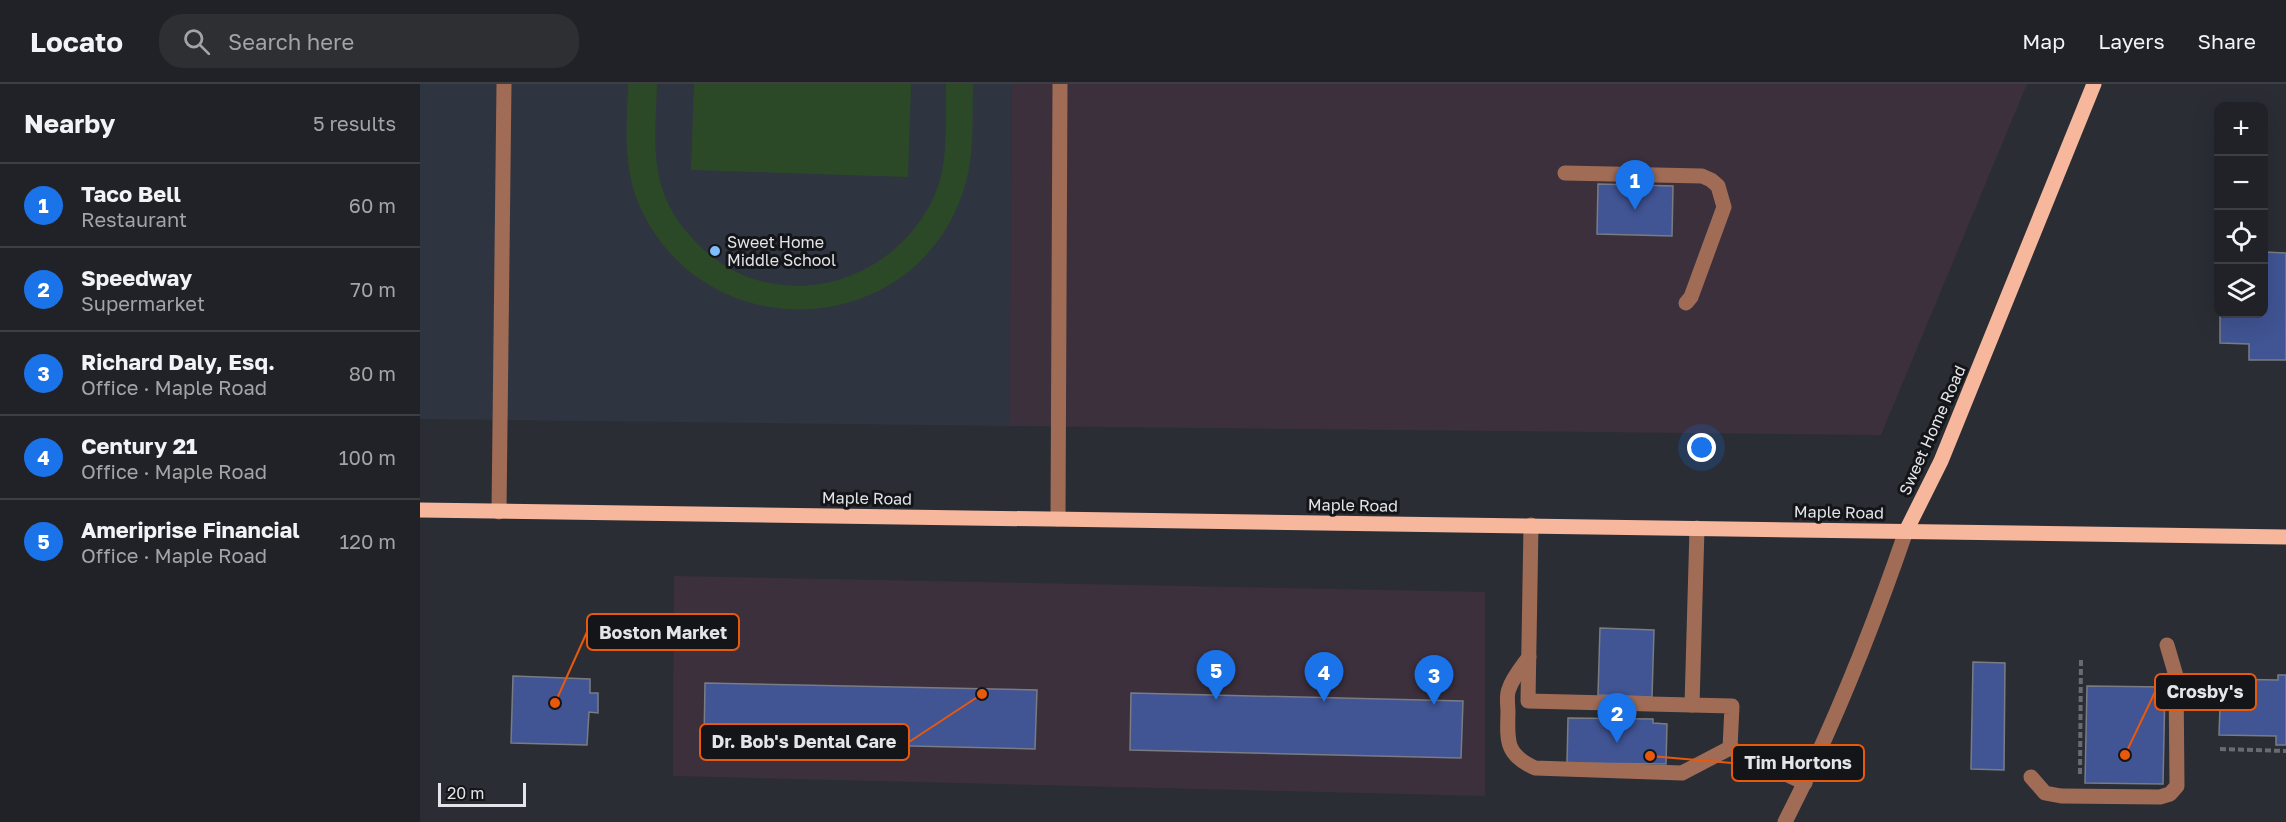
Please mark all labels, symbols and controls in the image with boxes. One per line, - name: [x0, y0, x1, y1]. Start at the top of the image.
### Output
- search box: [159, 14, 579, 68]
- text: Locato: [30, 25, 123, 58]
- icon: search: [180, 25, 213, 58]
- text: Search here: [228, 28, 354, 55]
- text: Map: [2022, 28, 2065, 54]
- text: Layers: [2098, 28, 2165, 54]
- text: Share: [2198, 28, 2256, 54]
- map controls: [2214, 102, 2268, 318]
- button: +: [2214, 102, 2268, 156]
- text: Nearby: [24, 108, 115, 139]
- text: 5 results: [313, 111, 396, 135]
- button: −: [2214, 156, 2268, 210]
- pin: 1: [1616, 160, 1654, 210]
- text: Taco Bell: [81, 180, 181, 207]
- text: 1: [38, 193, 49, 217]
- text: 60 m: [349, 193, 396, 217]
- text: Restaurant: [81, 207, 187, 231]
- button: locate: [2214, 210, 2268, 264]
- place label: Sweet Home Middle School: [727, 232, 836, 270]
- marker: Sweet Home Middle School: [708, 244, 722, 258]
- text: Speedway: [81, 264, 192, 291]
- button: layers: [2214, 264, 2268, 318]
- text: 2: [37, 277, 50, 301]
- text: 70 m: [350, 277, 396, 301]
- text: Supermarket: [81, 291, 205, 315]
- text: Richard Daly, Esq.: [81, 348, 275, 375]
- text: 3: [37, 361, 50, 385]
- text: 80 m: [349, 361, 396, 385]
- street label: Sweet Home Road: [1894, 362, 1970, 498]
- text: Office · Maple Road: [81, 375, 267, 399]
- text: Century 21: [81, 432, 197, 459]
- your location: [1687, 433, 1716, 462]
- text: 4: [37, 445, 50, 469]
- text: 100 m: [339, 445, 396, 469]
- text: Office · Maple Road: [81, 459, 267, 483]
- street label: Maple Road: [822, 487, 912, 509]
- street label: Maple Road: [1308, 494, 1398, 516]
- street label: Maple Road: [1794, 501, 1884, 523]
- text: Ameriprise Financial: [81, 516, 300, 543]
- text: 5: [37, 529, 50, 553]
- text: 120 m: [340, 529, 396, 553]
- text: Office · Maple Road: [81, 543, 267, 567]
- callout: Boston Market: [587, 614, 739, 650]
- text: Boston Market: [599, 621, 727, 643]
- pin: 5: [1196, 650, 1236, 700]
- pin: 4: [1304, 652, 1344, 702]
- pin: 3: [1414, 656, 1454, 705]
- callout: Crosby's: [2155, 674, 2256, 710]
- text: Crosby's: [2167, 680, 2243, 702]
- pin: 2: [1598, 694, 1636, 743]
- callout: Dr. Bob's Dental Care: [700, 724, 909, 760]
- text: Dr. Bob's Dental Care: [712, 730, 897, 752]
- callout: Tim Hortons: [1732, 745, 1864, 781]
- text: Tim Hortons: [1744, 751, 1852, 773]
- scale bar: [438, 780, 526, 808]
- text: 20 m: [447, 783, 484, 803]

